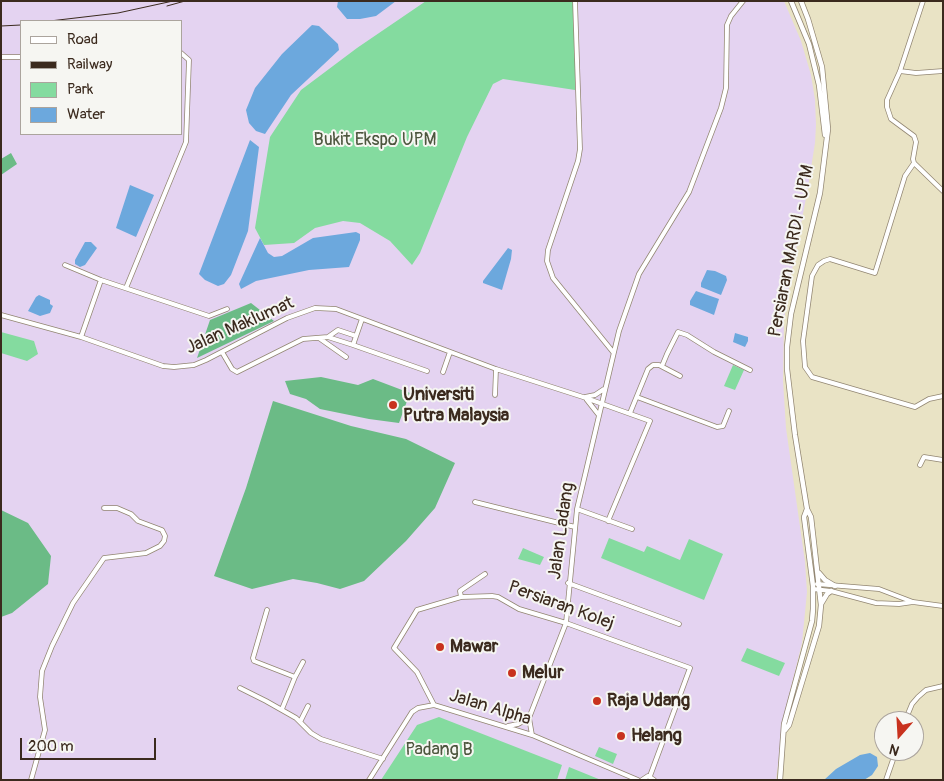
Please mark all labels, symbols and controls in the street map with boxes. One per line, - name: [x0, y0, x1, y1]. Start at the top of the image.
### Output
- legend: [20, 20, 182, 135]
- text: Road: [67, 30, 98, 49]
- text: Railway: [67, 55, 112, 74]
- text: Park: [67, 80, 93, 99]
- text: Water: [67, 105, 105, 124]
- park label: Bukit Ekspo UPM: [314, 129, 436, 151]
- street label: Persiaran MARDI - UPM: [765, 163, 819, 339]
- street label: Jalan Maklumat: [183, 293, 297, 359]
- place label: Universiti Putra Malaysia: [403, 384, 509, 426]
- marker: Universiti Putra Malaysia: [387, 399, 399, 411]
- street label: Jalan Ladang: [545, 481, 579, 581]
- street label: Persiaran Kolej: [505, 577, 617, 635]
- place label: Mawar: [450, 636, 498, 658]
- marker: Mawar: [434, 641, 446, 653]
- place label: Melur: [522, 662, 564, 684]
- marker: Melur: [506, 667, 518, 679]
- street label: Jalan Alpha: [446, 685, 534, 731]
- place label: Raja Udang: [607, 690, 690, 712]
- marker: Raja Udang: [591, 695, 603, 707]
- north arrow: [874, 711, 924, 761]
- place label: Helang: [631, 725, 682, 747]
- scale bar: [22, 728, 159, 760]
- marker: Helang: [615, 730, 627, 742]
- text: 200 m: [28, 737, 73, 756]
- park label: Padang B: [405, 739, 473, 761]
- text: N: [887, 740, 902, 759]

